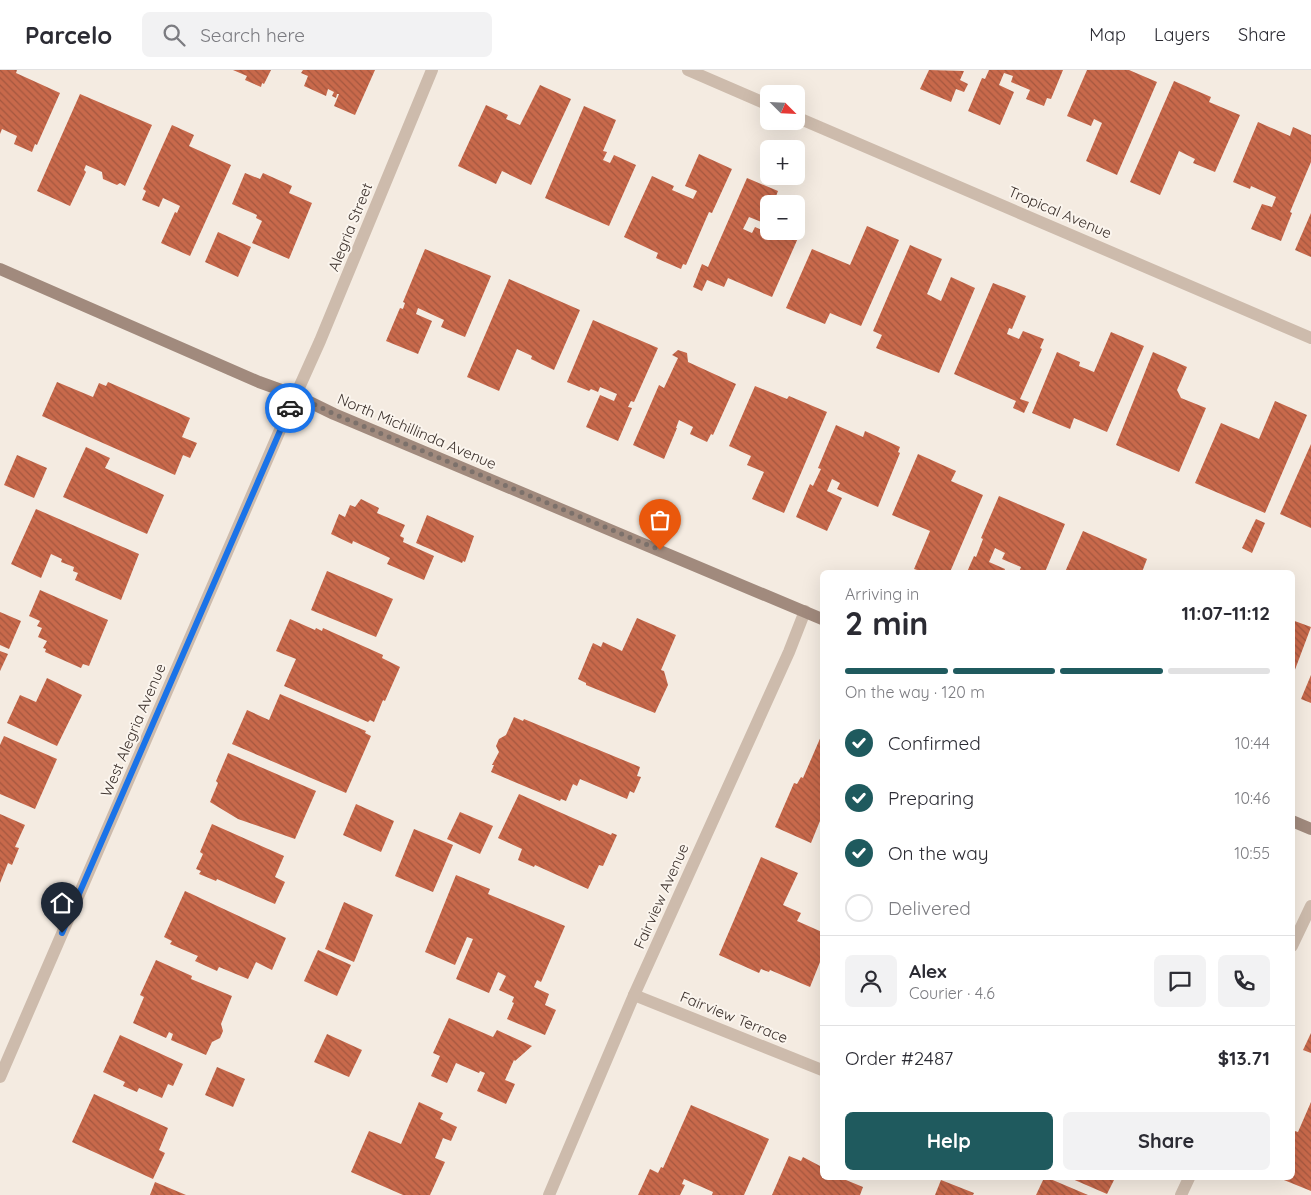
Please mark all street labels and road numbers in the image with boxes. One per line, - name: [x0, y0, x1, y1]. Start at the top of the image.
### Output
- street label: Alegria Street: [324, 180, 376, 274]
- street label: Tropical Avenue: [1005, 182, 1115, 242]
- street label: North Michillinda Avenue: [335, 389, 499, 473]
- street label: West Alegria Avenue: [96, 660, 170, 800]
- street label: Fairview Avenue: [629, 840, 693, 952]
- street label: Fairview Terrace: [677, 987, 791, 1047]

